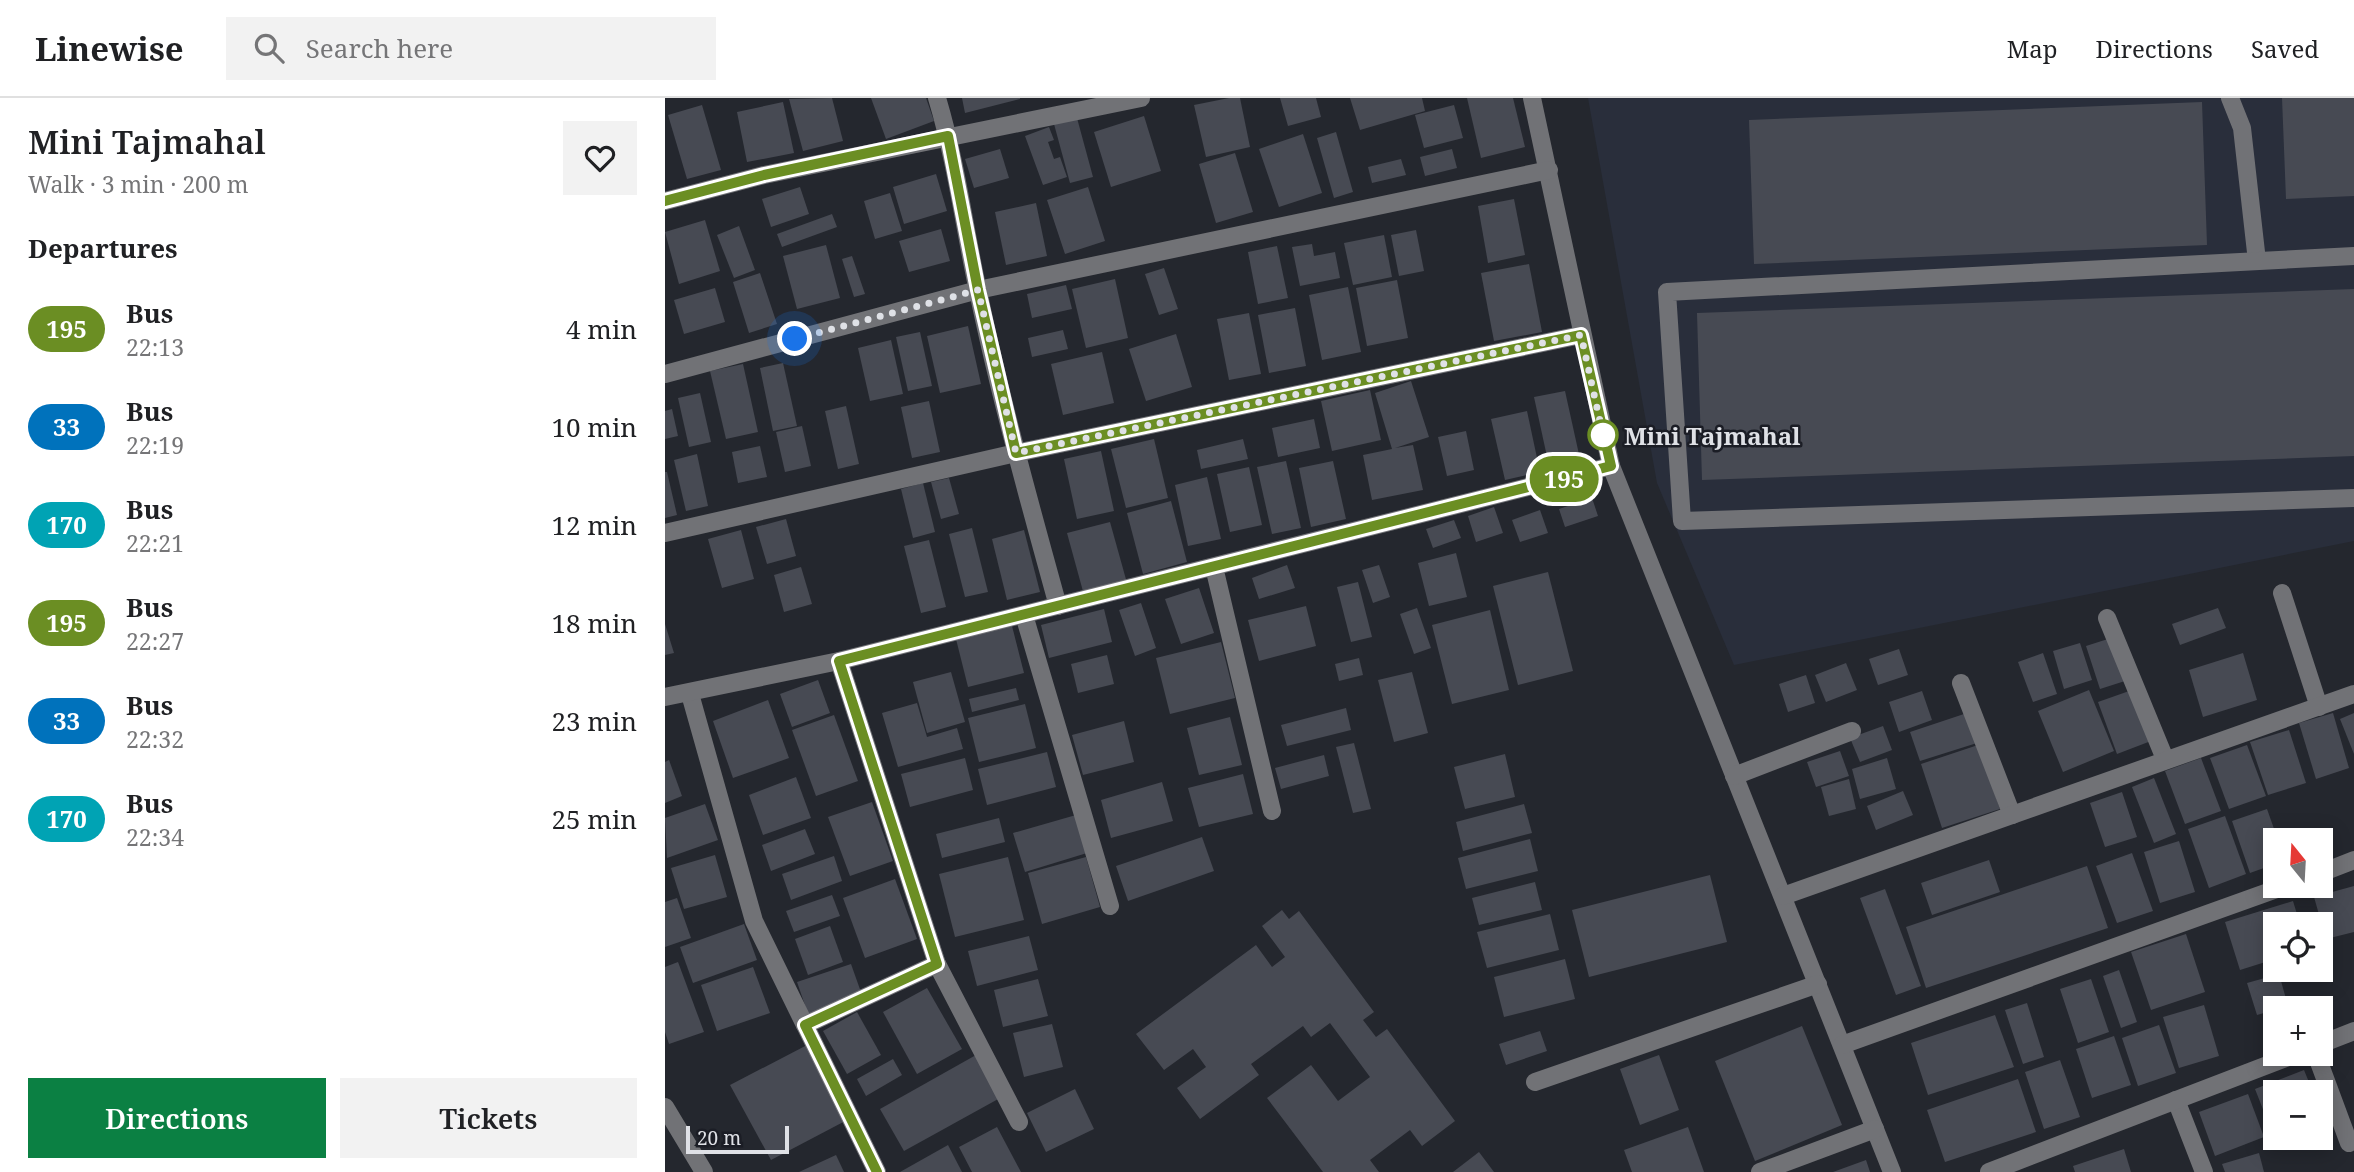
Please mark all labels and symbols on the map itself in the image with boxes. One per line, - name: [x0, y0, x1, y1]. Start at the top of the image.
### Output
- your location: [777, 321, 812, 356]
- place label: Mini Tajmahal: [1624, 419, 1801, 452]
- marker: Mini Tajmahal: [1588, 420, 1618, 450]
- line badge: 195: [1524, 456, 1604, 502]
- north arrow: [2263, 828, 2333, 898]
- scale bar: [686, 1123, 789, 1155]

